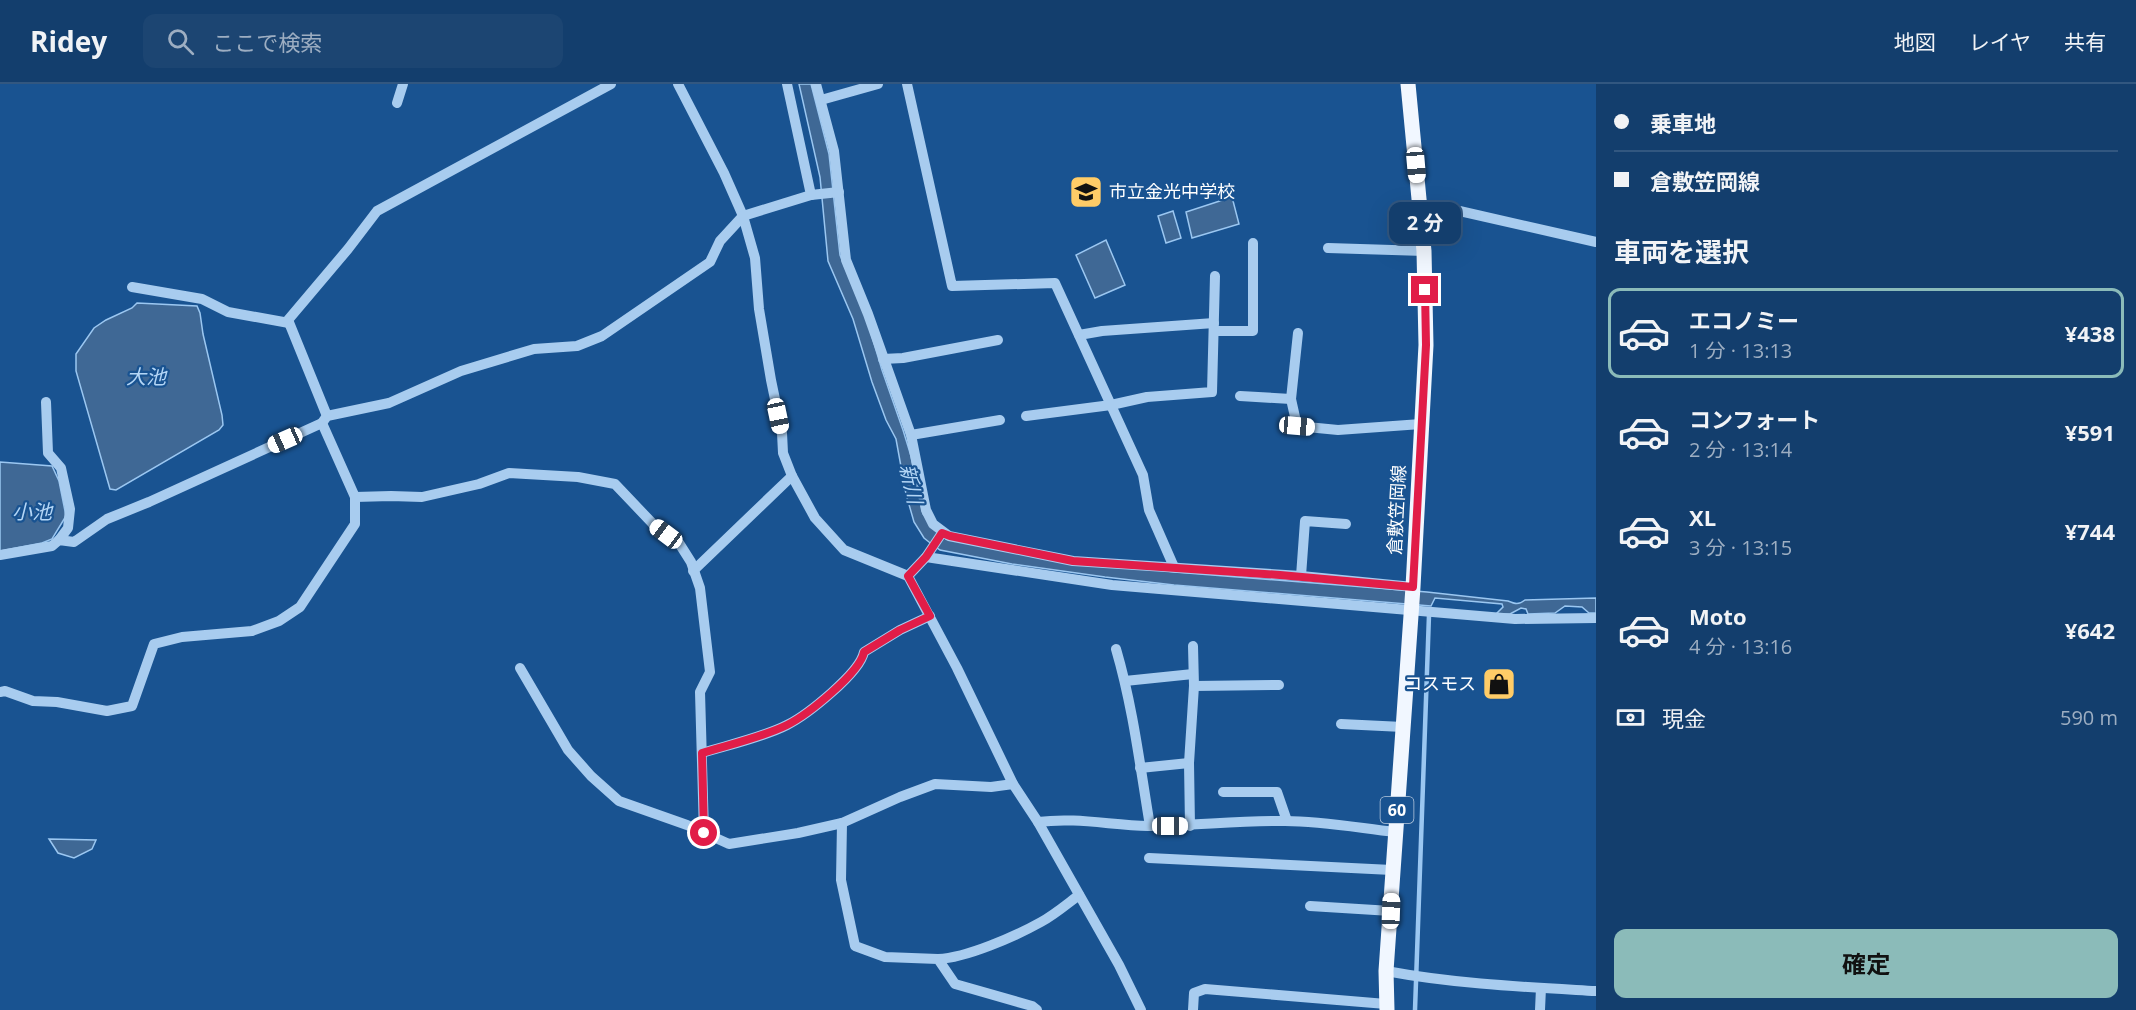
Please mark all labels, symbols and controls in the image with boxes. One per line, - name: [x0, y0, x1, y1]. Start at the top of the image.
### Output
- search box: [143, 14, 563, 68]
- text: Ridey: [30, 22, 107, 60]
- icon: search: [164, 25, 197, 58]
- text: ここで検索: [212, 27, 322, 57]
- text: 地図: [1894, 28, 1936, 56]
- text: レイヤ: [1969, 28, 2031, 56]
- text: 共有: [2064, 28, 2106, 56]
- text: 乗車地: [1650, 108, 1716, 138]
- car: [1405, 146, 1427, 184]
- text: 倉敷笠岡線: [1650, 166, 1760, 196]
- school or university icon: 市立金光中学校: [1068, 174, 1104, 210]
- place label: 市立金光中学校: [1109, 179, 1235, 203]
- callout: 2 分: [1389, 203, 1461, 245]
- text: 2 分: [1407, 209, 1443, 236]
- text: 車両を選択: [1614, 233, 1749, 270]
- route end: [1411, 276, 1438, 303]
- text: エコノミー: [1689, 305, 1799, 335]
- icon: car: [1617, 306, 1671, 360]
- text: ¥438: [2065, 318, 2115, 348]
- text: 1 分 · 13:13: [1689, 337, 1792, 364]
- water label: 大池: [126, 363, 168, 390]
- car: [765, 397, 791, 435]
- text: コンフォート: [1689, 404, 1820, 434]
- icon: car: [1617, 405, 1671, 459]
- car: [1278, 415, 1316, 437]
- text: ¥591: [2065, 417, 2115, 447]
- car: [265, 424, 305, 456]
- text: 2 分 · 13:14: [1689, 436, 1792, 463]
- water label: 新川: [894, 461, 930, 508]
- street label: 倉敷笠岡線: [1382, 464, 1410, 556]
- water label: 小池: [12, 498, 54, 525]
- text: XL: [1689, 502, 1716, 532]
- icon: car: [1617, 504, 1671, 558]
- car: [646, 516, 686, 552]
- text: ¥744: [2065, 516, 2115, 546]
- text: 3 分 · 13:15: [1689, 534, 1792, 561]
- text: Moto: [1689, 601, 1747, 631]
- icon: car: [1617, 603, 1671, 657]
- text: ¥642: [2065, 615, 2115, 645]
- text: 4 分 · 13:16: [1689, 633, 1792, 660]
- shop icon: コスモス: [1481, 666, 1517, 702]
- place label: コスモス: [1404, 671, 1476, 695]
- icon: cash: [1614, 701, 1647, 734]
- text: 現金: [1662, 703, 1706, 733]
- text: 590 m: [2060, 704, 2118, 731]
- road number: 60: [1380, 797, 1414, 823]
- car: [1152, 817, 1188, 835]
- route start: [690, 819, 717, 846]
- car: [1381, 893, 1401, 929]
- button: 確定: [1614, 929, 2118, 998]

